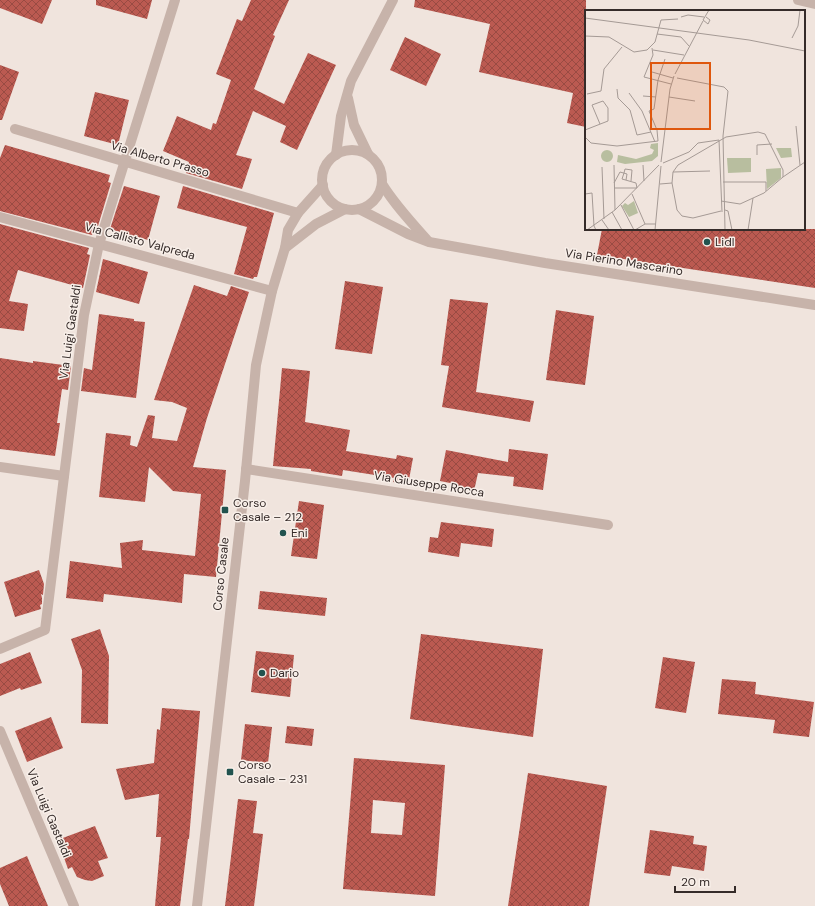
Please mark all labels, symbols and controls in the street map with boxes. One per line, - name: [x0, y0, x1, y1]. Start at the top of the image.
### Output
- inset map: [585, 10, 805, 230]
- street label: Via Alberto Prasso: [109, 137, 211, 181]
- street label: Via Callisto Valpreda: [83, 219, 197, 263]
- place label: Lidl: [715, 234, 734, 250]
- marker: Lidl: [702, 237, 712, 247]
- street label: Via Pierino Mascarino: [564, 245, 684, 279]
- street label: Via Luigi Gastaldi: [55, 284, 85, 380]
- street label: Via Giuseppe Rocca: [373, 467, 485, 501]
- place label: Corso Casale – 212: [233, 495, 302, 525]
- marker: Corso Casale – 212: [220, 505, 230, 515]
- place label: Eni: [291, 525, 308, 541]
- marker: Eni: [278, 528, 288, 538]
- street label: Corso Casale: [209, 536, 233, 611]
- place label: Dario: [270, 665, 299, 681]
- marker: Dario: [257, 668, 267, 678]
- place label: Corso Casale – 231: [238, 757, 307, 787]
- street label: Via Luigi Gastaldi: [23, 766, 75, 860]
- marker: Corso Casale – 231: [225, 767, 235, 777]
- scale bar: [675, 868, 735, 894]
- text: 20 m: [681, 874, 710, 890]

